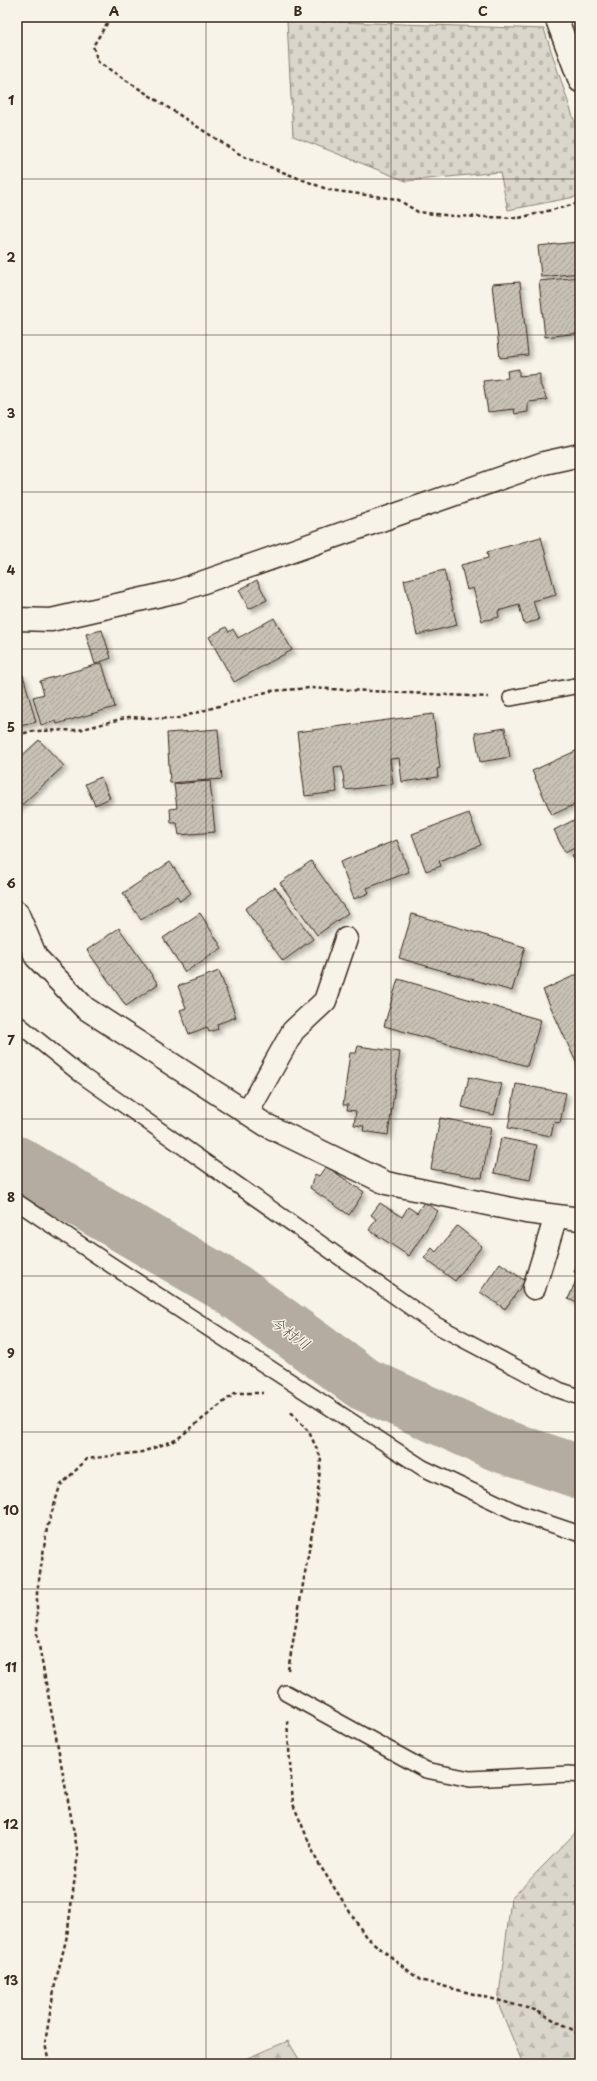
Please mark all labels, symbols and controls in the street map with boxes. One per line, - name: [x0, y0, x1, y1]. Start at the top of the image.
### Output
- text: A: [109, 1, 119, 20]
- text: B: [294, 1, 303, 20]
- text: C: [478, 1, 488, 20]
- text: 1: [8, 90, 14, 109]
- text: 2: [6, 247, 16, 266]
- text: 3: [7, 403, 16, 422]
- text: 4: [7, 560, 16, 579]
- text: 5: [7, 717, 15, 736]
- text: 6: [6, 873, 16, 892]
- text: 7: [7, 1030, 15, 1049]
- text: 8: [7, 1187, 15, 1206]
- water label: 今村川: [266, 1309, 316, 1355]
- text: 9: [7, 1343, 15, 1362]
- text: 10: [3, 1500, 19, 1519]
- text: 11: [5, 1657, 17, 1676]
- text: 12: [3, 1814, 19, 1833]
- text: 13: [4, 1970, 19, 1989]

